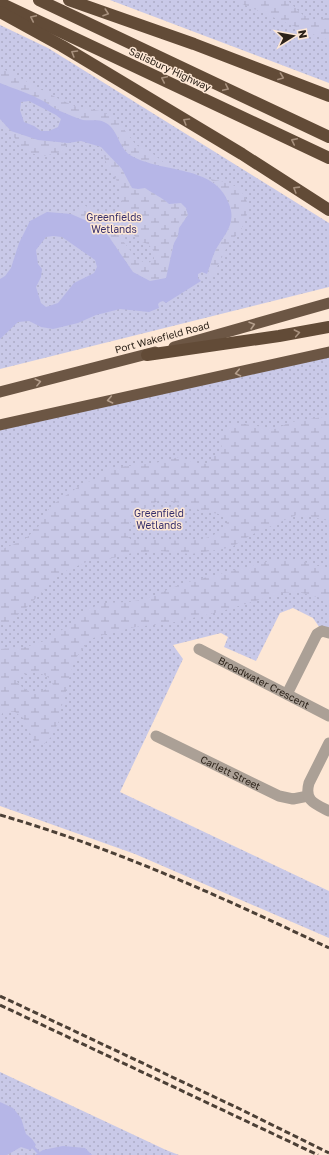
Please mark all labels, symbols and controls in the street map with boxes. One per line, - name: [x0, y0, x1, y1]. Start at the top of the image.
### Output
- one-way arrow: [103, 8, 110, 17]
- one-way arrow: [30, 15, 38, 23]
- north arrow: [273, 16, 313, 56]
- text: N: [296, 29, 310, 39]
- street label: Salisbury Highway: [127, 45, 213, 93]
- one-way arrow: [71, 51, 78, 58]
- one-way arrow: [277, 73, 284, 81]
- one-way arrow: [160, 76, 168, 84]
- one-way arrow: [221, 83, 229, 91]
- one-way arrow: [183, 118, 190, 125]
- one-way arrow: [290, 138, 298, 146]
- one-way arrow: [293, 186, 300, 194]
- park label: Greenfields Wetlands: [86, 211, 142, 235]
- street label: Port Wakefield Road: [113, 319, 211, 355]
- one-way arrow: [249, 321, 256, 330]
- one-way arrow: [294, 329, 300, 338]
- one-way arrow: [234, 369, 241, 377]
- one-way arrow: [34, 378, 41, 387]
- one-way arrow: [107, 396, 114, 404]
- park label: Greenfield Wetlands: [134, 507, 184, 531]
- street label: Broadwater Crescent: [216, 654, 312, 711]
- street label: Carlett Street: [199, 753, 263, 792]

